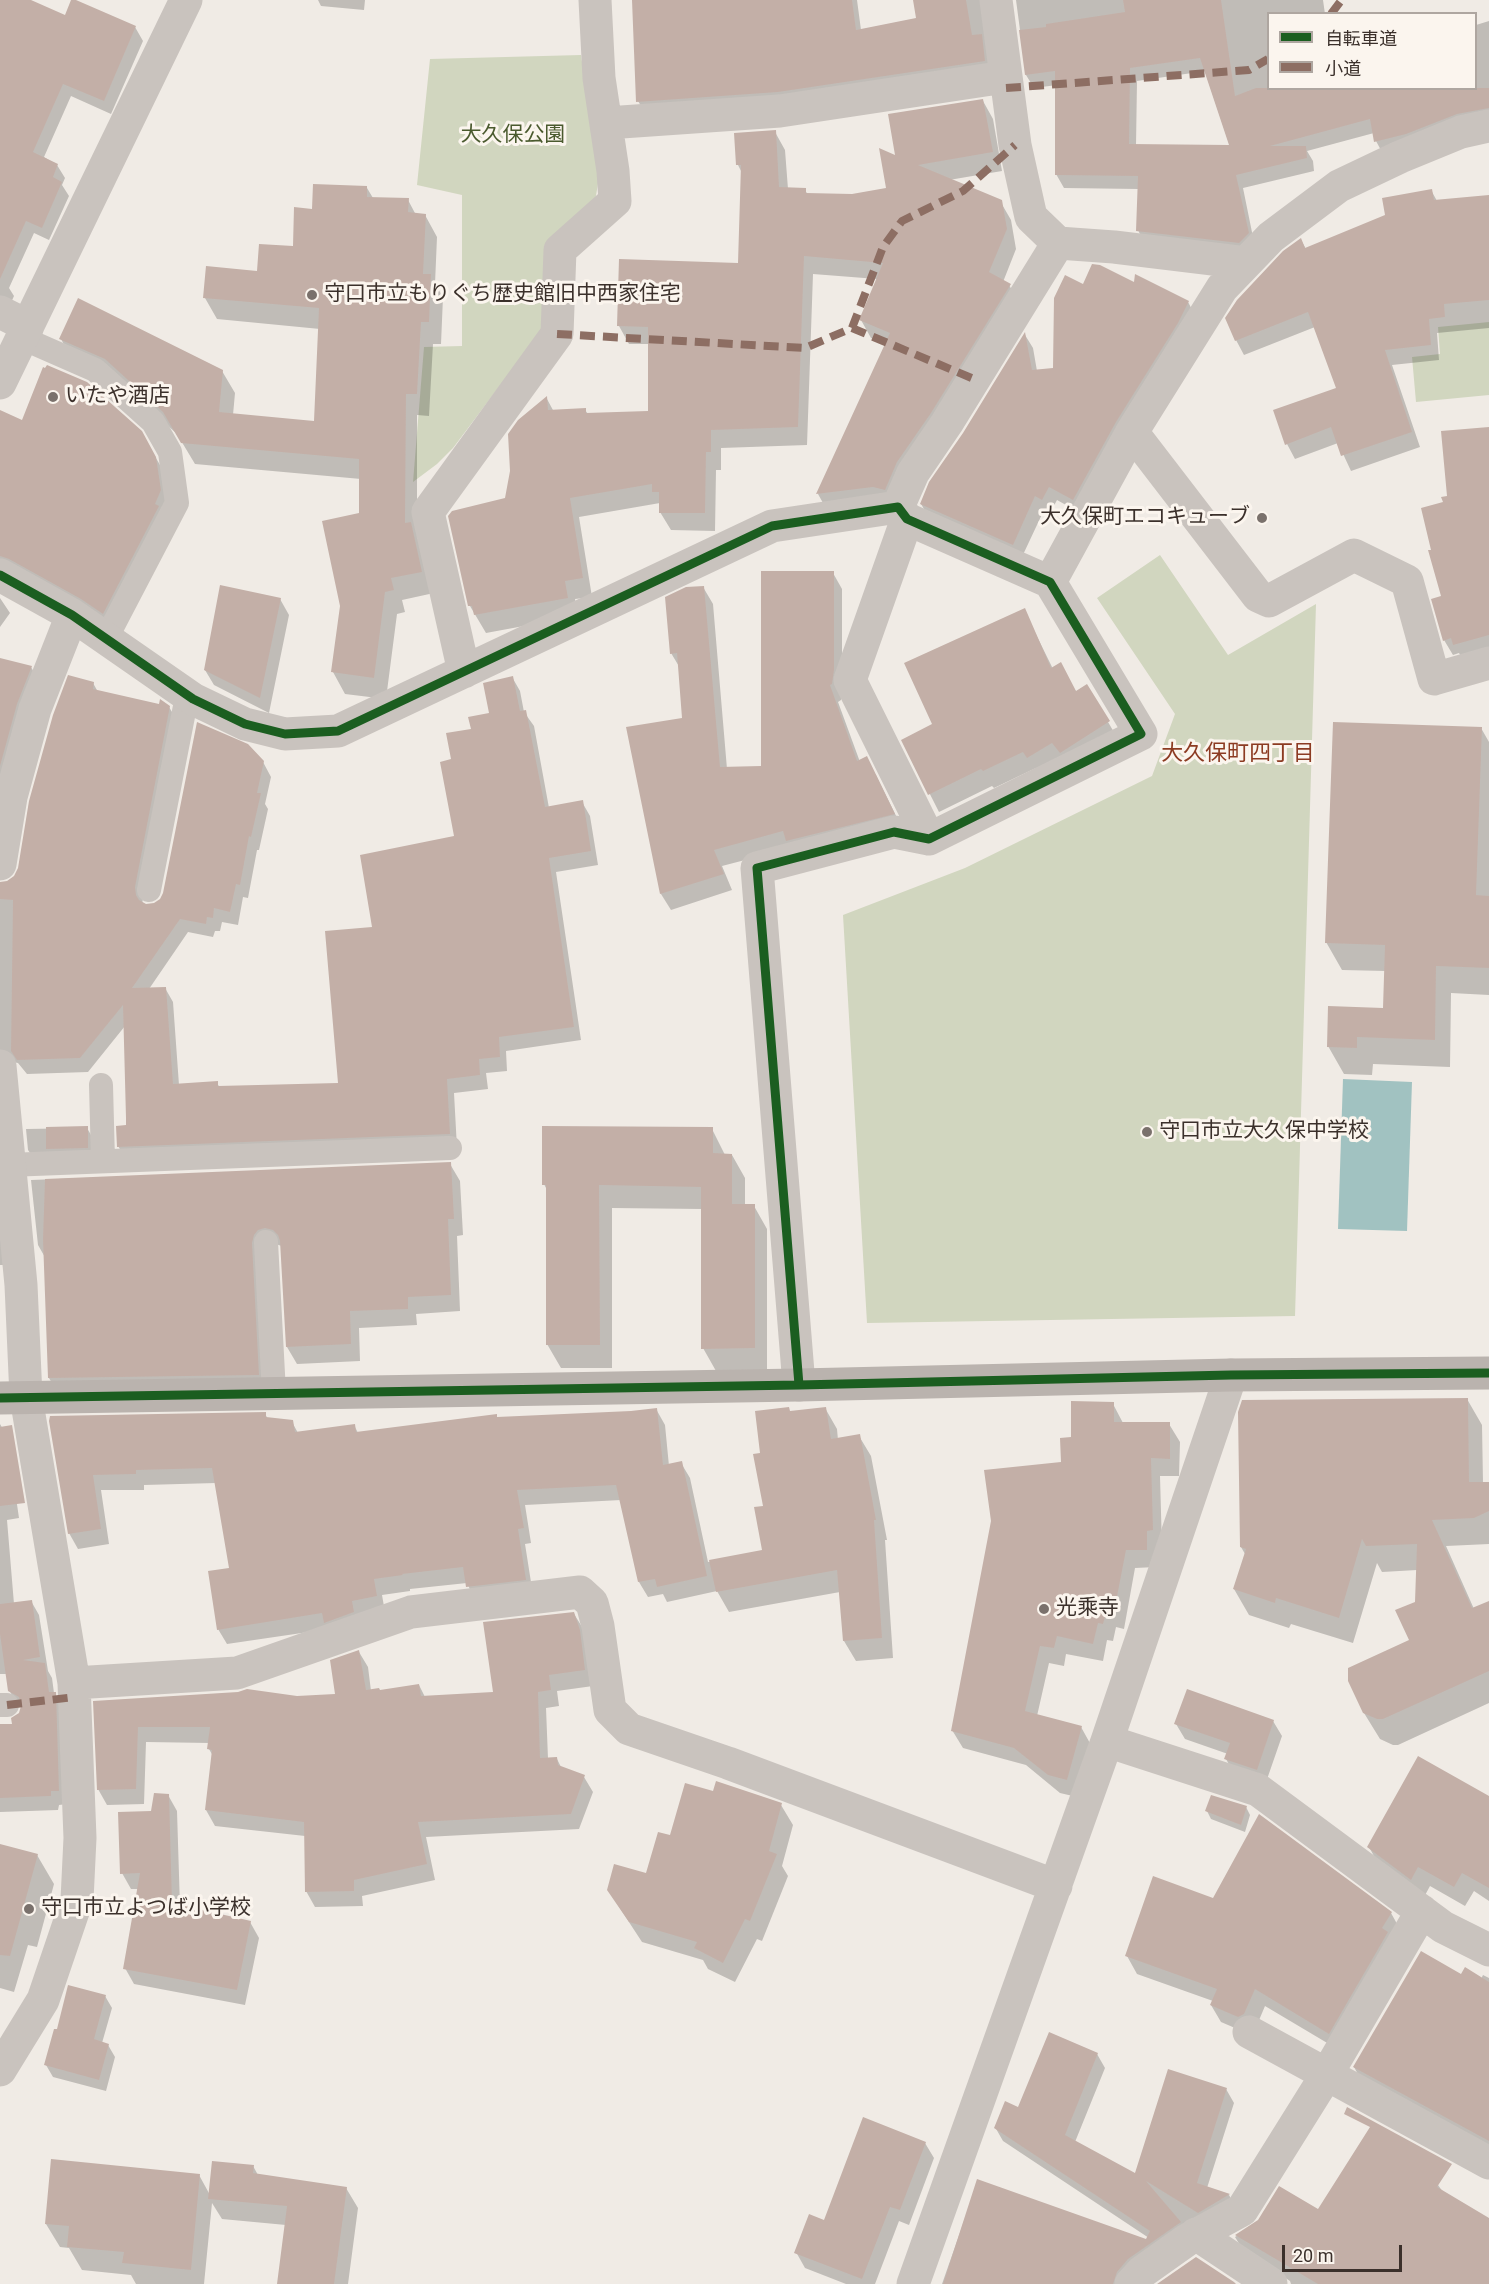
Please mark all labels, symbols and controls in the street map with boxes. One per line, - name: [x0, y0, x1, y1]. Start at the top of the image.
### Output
- legend: [1267, 12, 1477, 90]
- text: 自転車道: [1325, 28, 1397, 49]
- text: 小道: [1325, 58, 1361, 79]
- park label: 大久保公園: [461, 123, 565, 149]
- place label: 守口市立もりぐち歴史館旧中西家住宅: [324, 282, 681, 308]
- marker: 守口市立もりぐち歴史館旧中西家住宅: [305, 288, 319, 302]
- place label: いたや酒店: [65, 384, 170, 410]
- marker: いたや酒店: [46, 390, 60, 404]
- place label: 大久保町エコキューブ: [1040, 505, 1250, 531]
- marker: 大久保町エコキューブ: [1255, 511, 1269, 525]
- district label: 大久保町四丁目: [1161, 741, 1315, 767]
- place label: 守口市立大久保中学校: [1159, 1119, 1369, 1145]
- marker: 守口市立大久保中学校: [1140, 1125, 1154, 1139]
- place label: 光乘寺: [1056, 1596, 1119, 1622]
- marker: 光乘寺: [1037, 1602, 1051, 1616]
- place label: 守口市立よつば小学校: [41, 1896, 251, 1922]
- marker: 守口市立よつば小学校: [22, 1902, 36, 1916]
- scale bar: [1285, 2233, 1405, 2271]
- text: 20 m: [1293, 2245, 1333, 2266]

